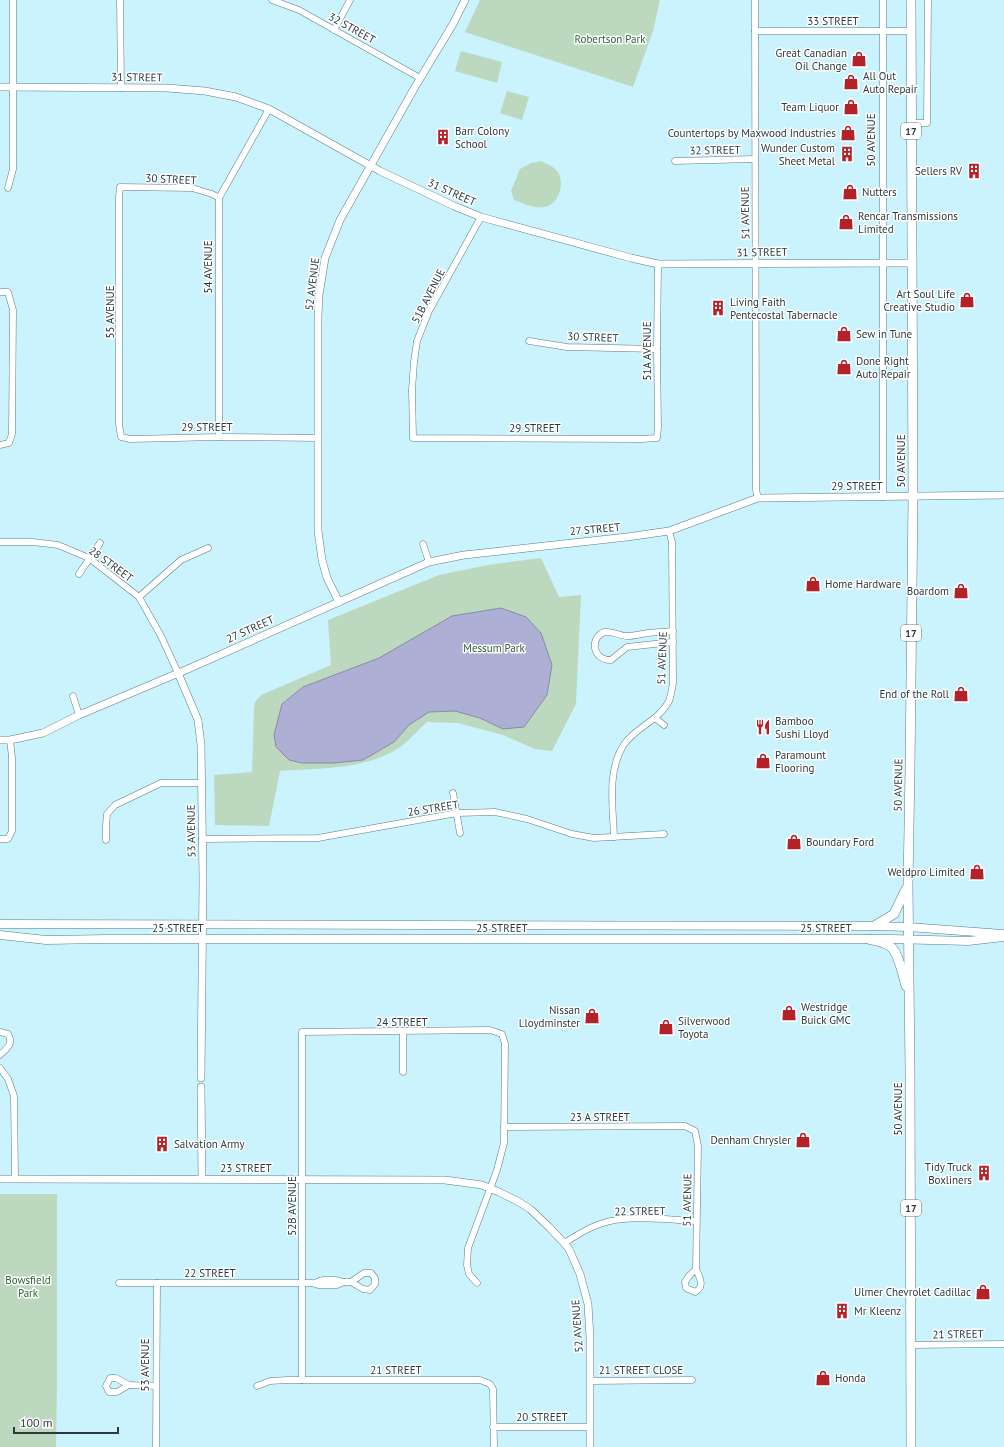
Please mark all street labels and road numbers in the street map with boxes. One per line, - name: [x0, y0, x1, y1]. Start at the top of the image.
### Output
- street label: 32 STREET: [326, 9, 378, 47]
- street label: 33 STREET: [807, 14, 859, 28]
- street label: 31 STREET: [111, 70, 163, 84]
- street label: 50 AVENUE: [864, 113, 878, 167]
- road number: 17: [901, 123, 921, 139]
- street label: 32 STREET: [689, 143, 741, 157]
- street label: 30 STREET: [145, 171, 197, 187]
- street label: 31 STREET: [426, 175, 478, 209]
- street label: 51 AVENUE: [738, 186, 752, 240]
- street label: 54 AVENUE: [201, 240, 215, 294]
- street label: 31 STREET: [736, 245, 788, 259]
- street label: 52 AVENUE: [302, 257, 322, 311]
- street label: 51B AVENUE: [408, 266, 448, 326]
- street label: 55 AVENUE: [103, 285, 117, 339]
- street label: 51A AVENUE: [640, 321, 654, 381]
- street label: 30 STREET: [567, 329, 619, 345]
- street label: 29 STREET: [181, 420, 233, 434]
- street label: 29 STREET: [509, 421, 561, 435]
- street label: 50 AVENUE: [894, 434, 908, 488]
- street label: 29 STREET: [831, 479, 883, 493]
- street label: 27 STREET: [569, 520, 621, 538]
- street label: 28 STREET: [86, 543, 136, 585]
- street label: 27 STREET: [224, 612, 276, 646]
- road number: 17: [901, 625, 921, 641]
- street label: 51 AVENUE: [654, 631, 670, 685]
- street label: 50 AVENUE: [891, 758, 905, 812]
- street label: 26 STREET: [407, 797, 459, 819]
- street label: 53 AVENUE: [184, 804, 198, 858]
- street label: 25 STREET: [152, 921, 204, 935]
- street label: 25 STREET: [476, 921, 528, 935]
- street label: 25 STREET: [800, 921, 852, 935]
- street label: 24 STREET: [376, 1015, 428, 1029]
- street label: 50 AVENUE: [891, 1082, 905, 1136]
- street label: 23 A STREET: [570, 1110, 630, 1124]
- street label: 23 STREET: [220, 1161, 272, 1175]
- street label: 51 AVENUE: [680, 1173, 694, 1227]
- street label: 52B AVENUE: [285, 1176, 299, 1236]
- road number: 17: [901, 1200, 921, 1216]
- street label: 22 STREET: [614, 1204, 666, 1218]
- street label: 22 STREET: [184, 1266, 236, 1280]
- street label: 52 AVENUE: [568, 1299, 586, 1353]
- street label: 21 STREET: [932, 1327, 984, 1341]
- street label: 53 AVENUE: [138, 1338, 152, 1392]
- street label: 21 STREET: [370, 1363, 422, 1377]
- street label: 21 STREET CLOSE: [599, 1363, 683, 1377]
- street label: 20 STREET: [516, 1410, 568, 1424]

